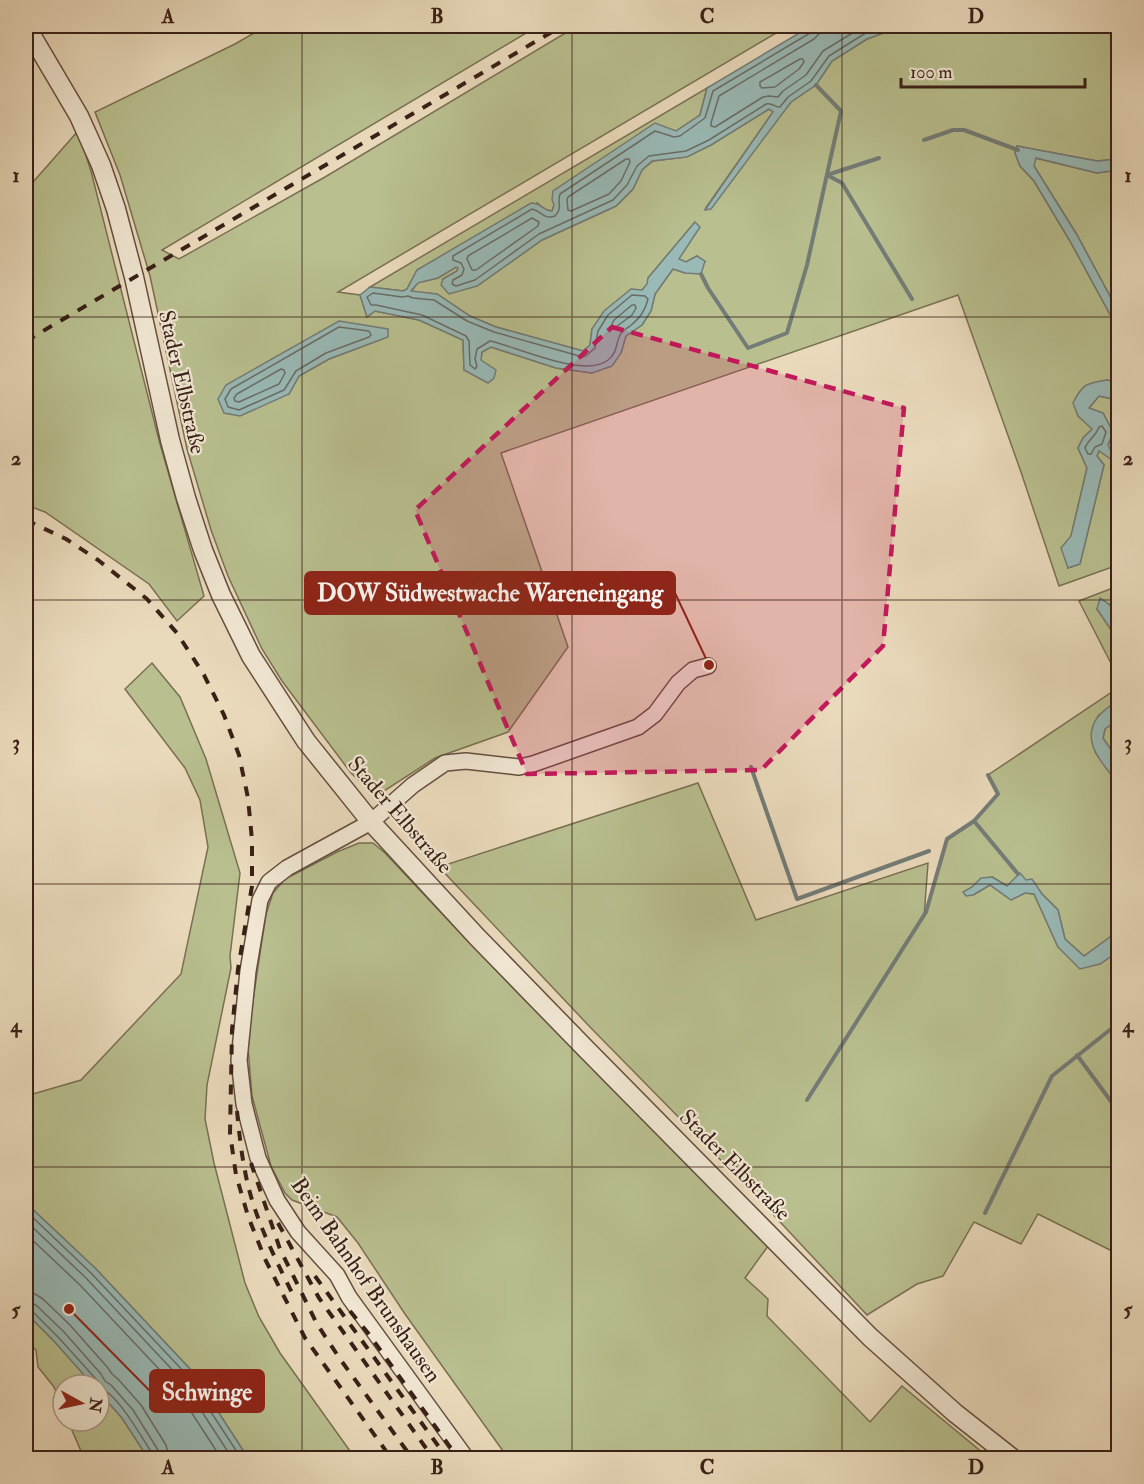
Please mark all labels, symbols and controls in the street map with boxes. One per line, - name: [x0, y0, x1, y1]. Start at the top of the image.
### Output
- text: A: [161, 4, 175, 29]
- text: B: [430, 4, 444, 29]
- text: C: [700, 4, 714, 29]
- text: D: [968, 4, 984, 29]
- scale bar: [901, 51, 1086, 89]
- text: 100 m: [910, 61, 953, 84]
- text: 1: [12, 163, 20, 188]
- text: 1: [1124, 163, 1132, 188]
- street label: Stader Elbstraße: [152, 308, 212, 456]
- text: 2: [11, 446, 21, 471]
- text: 2: [1123, 446, 1133, 471]
- callout: DOW Südwestwache Wareneingang: [305, 572, 675, 614]
- text: DOW Südwestwache Wareneingang: [317, 578, 664, 609]
- text: 3: [12, 730, 20, 755]
- text: 3: [1124, 730, 1132, 755]
- street label: Stader Elbstraße: [341, 751, 459, 879]
- text: 4: [10, 1013, 23, 1038]
- text: 4: [1122, 1013, 1135, 1038]
- street label: Stader Elbstraße: [673, 1103, 797, 1227]
- street label: Beim Bahnhof Brunshausen: [285, 1172, 447, 1388]
- text: 5: [12, 1297, 22, 1322]
- text: 5: [1124, 1297, 1134, 1322]
- callout: Schwinge: [150, 1370, 264, 1412]
- north arrow: [51, 1373, 111, 1433]
- text: Schwinge: [162, 1377, 252, 1408]
- text: N: [84, 1395, 106, 1414]
- text: A: [161, 1455, 175, 1480]
- text: B: [430, 1455, 444, 1480]
- text: C: [700, 1455, 714, 1480]
- text: D: [968, 1455, 984, 1480]

